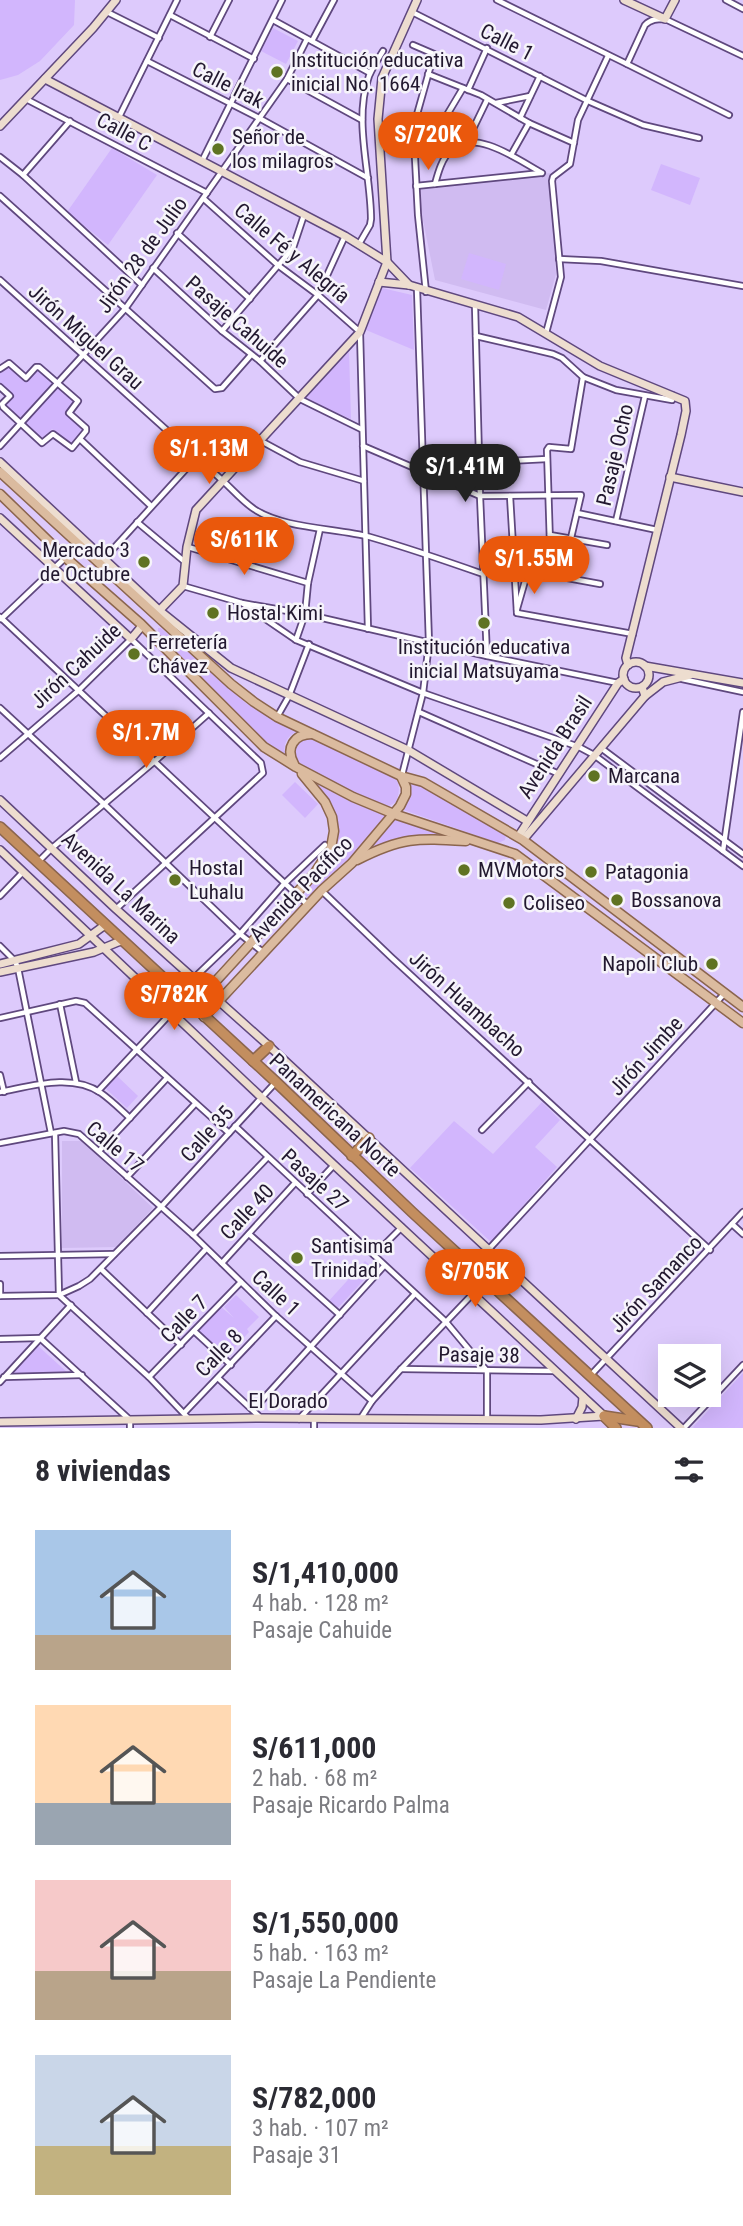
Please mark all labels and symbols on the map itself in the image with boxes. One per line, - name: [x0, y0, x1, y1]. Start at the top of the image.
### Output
- street label: Calle 1: [476, 18, 538, 66]
- place label: Institución educativa inicial No. 1664: [291, 48, 464, 96]
- street label: Calle Irak: [188, 57, 268, 113]
- marker: Institución educativa inicial No. 1664: [269, 64, 285, 80]
- street label: Calle C: [93, 108, 155, 156]
- pin: S/720K: [371, 113, 485, 172]
- place label: Señor de los milagros: [232, 125, 334, 173]
- marker: Señor de los milagros: [210, 141, 226, 157]
- street label: Jirón 28 de Julio: [92, 192, 192, 318]
- street label: Calle Fé y Alegría: [230, 198, 354, 308]
- street label: Pasaje Cahuide: [181, 271, 293, 373]
- street label: Jirón Miguel Grau: [24, 279, 148, 395]
- street label: Pasaje Ocho: [592, 402, 638, 508]
- pin: S/1.13M: [144, 426, 274, 486]
- pin: S/1.41M: [400, 444, 530, 504]
- pin: S/611K: [187, 518, 301, 577]
- pin: S/1.55M: [469, 536, 599, 596]
- place label: Mercado 3 de Octubre: [40, 538, 130, 586]
- marker: Mercado 3 de Octubre: [136, 554, 152, 570]
- place label: Hostal Kimi: [227, 601, 323, 625]
- marker: Hostal Kimi: [205, 605, 221, 621]
- marker: Institución educativa inicial Matsuyama: [476, 615, 492, 631]
- street label: Jirón Cahuide: [26, 618, 126, 714]
- place label: Ferretería Chávez: [148, 630, 228, 678]
- place label: Institución educativa inicial Matsuyama: [398, 635, 570, 683]
- marker: Ferretería Chávez: [126, 646, 142, 662]
- street label: Avenida Brasil: [513, 691, 597, 803]
- pin: S/1.7M: [89, 710, 203, 770]
- place label: Marcana: [608, 764, 680, 788]
- marker: Marcana: [586, 768, 602, 784]
- street label: Avenida La Marina: [57, 827, 185, 949]
- street label: Avenida Pacífico: [245, 831, 357, 947]
- place label: Hostal Luhalu: [189, 856, 244, 904]
- place label: MVMotors: [478, 858, 565, 882]
- place label: Patagonia: [605, 860, 689, 884]
- marker: MVMotors: [456, 862, 472, 878]
- marker: Patagonia: [583, 864, 599, 880]
- marker: Hostal Luhalu: [167, 872, 183, 888]
- place label: Bossanova: [631, 888, 722, 912]
- place label: Coliseo: [523, 891, 585, 915]
- marker: Bossanova: [609, 892, 625, 908]
- marker: Coliseo: [501, 895, 517, 911]
- street label: Jirón Huambacho: [405, 946, 529, 1062]
- place label: Napoli Club: [602, 952, 698, 976]
- marker: Napoli Club: [704, 956, 720, 972]
- pin: S/782K: [117, 972, 231, 1032]
- street label: Jirón Jimbe: [604, 1012, 688, 1100]
- street label: Panamericana Norte: [265, 1048, 405, 1182]
- street label: Calle 35: [176, 1101, 238, 1167]
- street label: Calle 17: [82, 1116, 148, 1178]
- street label: Pasaje 27: [277, 1144, 353, 1216]
- street label: Calle 40: [215, 1179, 279, 1245]
- street label: Jirón Samanco: [605, 1230, 707, 1338]
- place label: Santisima Trinidad: [311, 1234, 393, 1282]
- marker: Santisima Trinidad: [289, 1250, 305, 1266]
- pin: S/705K: [418, 1250, 532, 1309]
- street label: Calle 1: [247, 1265, 305, 1321]
- street label: Calle 7: [156, 1290, 212, 1348]
- street label: Calle 8: [191, 1324, 247, 1382]
- street label: Pasaje 38: [438, 1342, 520, 1368]
- street label: El Dorado: [248, 1389, 328, 1413]

